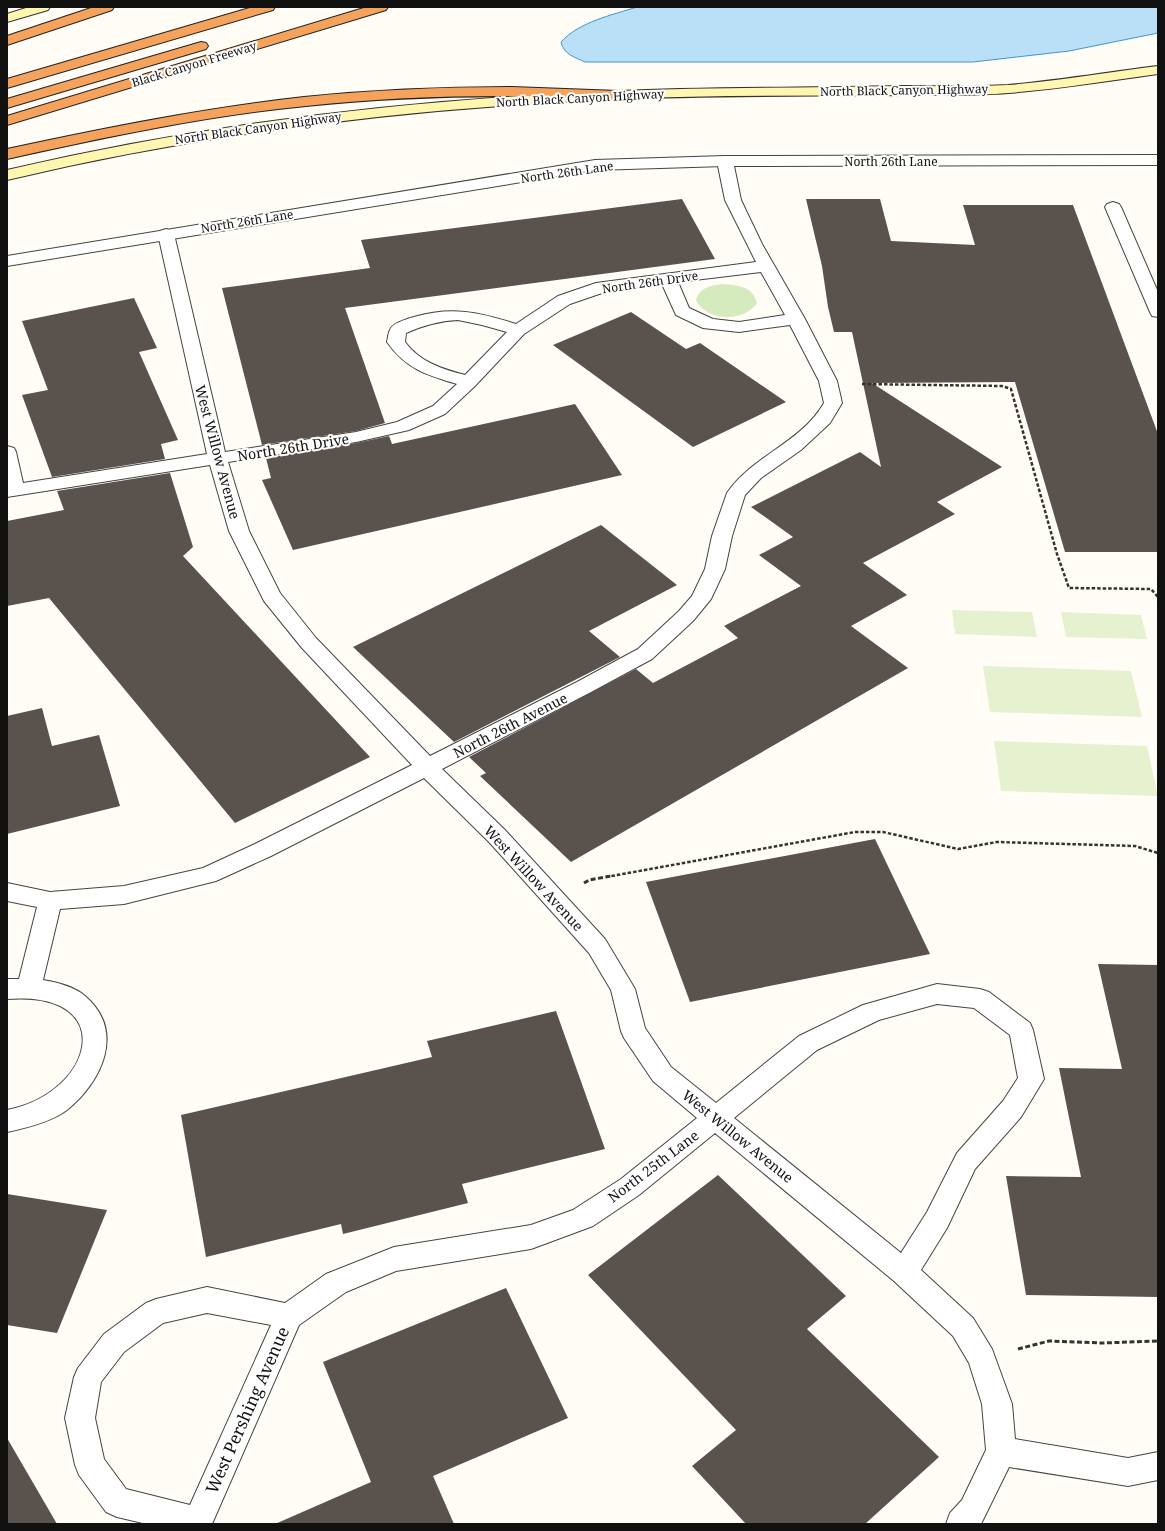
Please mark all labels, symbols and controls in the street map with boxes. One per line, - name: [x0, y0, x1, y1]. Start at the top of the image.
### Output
- street label: Black Canyon Freeway: [129, 37, 259, 91]
- street label: North Black Canyon Highway: [820, 80, 989, 100]
- street label: North Black Canyon Highway: [496, 85, 665, 111]
- street label: North Black Canyon Highway: [173, 108, 343, 148]
- street label: North 26th Lane: [844, 153, 938, 170]
- street label: North 26th Lane: [520, 157, 614, 187]
- street label: North 26th Lane: [200, 205, 294, 237]
- street label: North 26th Drive: [601, 267, 699, 297]
- street label: West Willow Avenue: [191, 383, 245, 521]
- street label: North 26th Drive: [236, 429, 350, 465]
- street label: North 26th Avenue: [450, 688, 570, 762]
- street label: West Willow Avenue: [480, 821, 588, 935]
- street label: West Willow Avenue: [678, 1085, 798, 1187]
- street label: North 25th Lane: [604, 1126, 702, 1206]
- street label: West Pershing Avenue: [200, 1323, 294, 1497]

